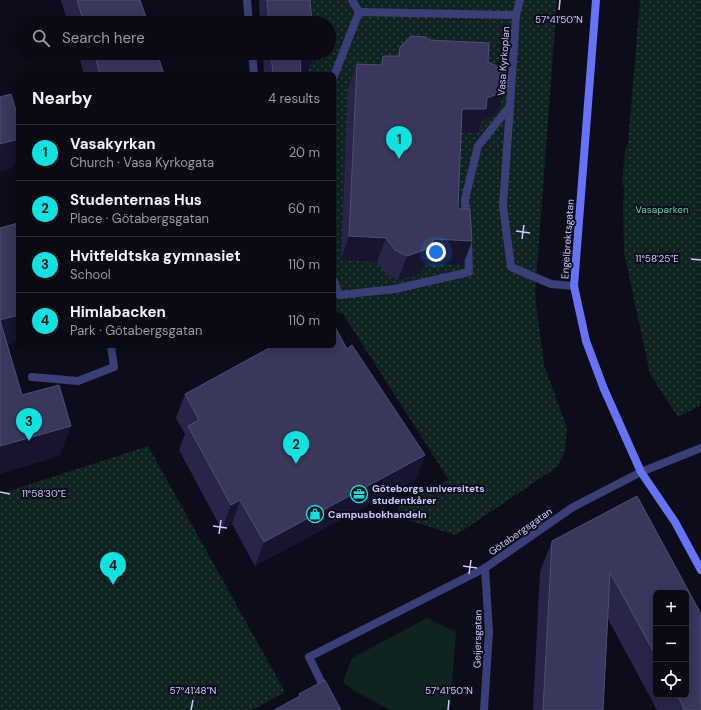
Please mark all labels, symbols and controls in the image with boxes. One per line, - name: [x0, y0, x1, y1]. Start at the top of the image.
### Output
- text: 57°41'50"N: [535, 13, 583, 26]
- search box: [16, 16, 336, 60]
- street label: Vasa Kyrkoplan: [495, 26, 512, 96]
- icon: search: [30, 27, 52, 49]
- text: Search here: [62, 28, 145, 48]
- text: Nearby: [32, 87, 92, 109]
- text: 4 results: [268, 90, 320, 107]
- pin: 1: [386, 126, 412, 159]
- text: Vasakyrkan: [70, 134, 155, 154]
- text: 1: [43, 144, 47, 161]
- text: 20 m: [289, 144, 320, 161]
- text: Church · Vasa Kyrkogata: [70, 154, 214, 171]
- text: Studenternas Hus: [70, 190, 202, 210]
- street label: Engelbrektsgatan: [558, 198, 577, 279]
- text: 2: [41, 200, 49, 217]
- text: 60 m: [288, 200, 320, 217]
- park label: Vasaparken: [635, 203, 689, 216]
- text: Place · Götabergsgatan: [70, 210, 209, 227]
- your location: [426, 242, 446, 262]
- text: Hvitfeldtska gymnasiet: [70, 246, 241, 266]
- text: 11°58'25"E: [635, 252, 679, 265]
- text: 3: [41, 256, 49, 273]
- text: 110 m: [288, 256, 320, 273]
- text: School: [70, 266, 111, 283]
- text: Himlabacken: [70, 302, 166, 322]
- text: 4: [41, 312, 49, 329]
- text: 110 m: [288, 312, 320, 329]
- text: Park · Götabergsgatan: [70, 322, 202, 339]
- pin: 3: [16, 408, 42, 441]
- pin: 2: [283, 431, 309, 464]
- place label: Göteborgs universitets studentkårer: [372, 482, 485, 507]
- office icon: Göteborgs universitets studentkårer: [349, 484, 369, 504]
- text: 11°58'30"E: [22, 487, 67, 500]
- shop icon: Campusbokhandeln: [305, 504, 325, 524]
- street label: Götabergsgatan: [486, 504, 555, 558]
- place label: Campusbokhandeln: [328, 508, 427, 521]
- pin: 4: [100, 552, 126, 585]
- map controls: [653, 590, 689, 698]
- button: +: [653, 590, 689, 626]
- street label: Geijersgatan: [470, 609, 485, 668]
- button: −: [653, 626, 689, 662]
- button: locate: [653, 662, 689, 698]
- text: 57°41'48"N: [170, 684, 217, 697]
- text: 57°41'50"N: [425, 684, 473, 697]

